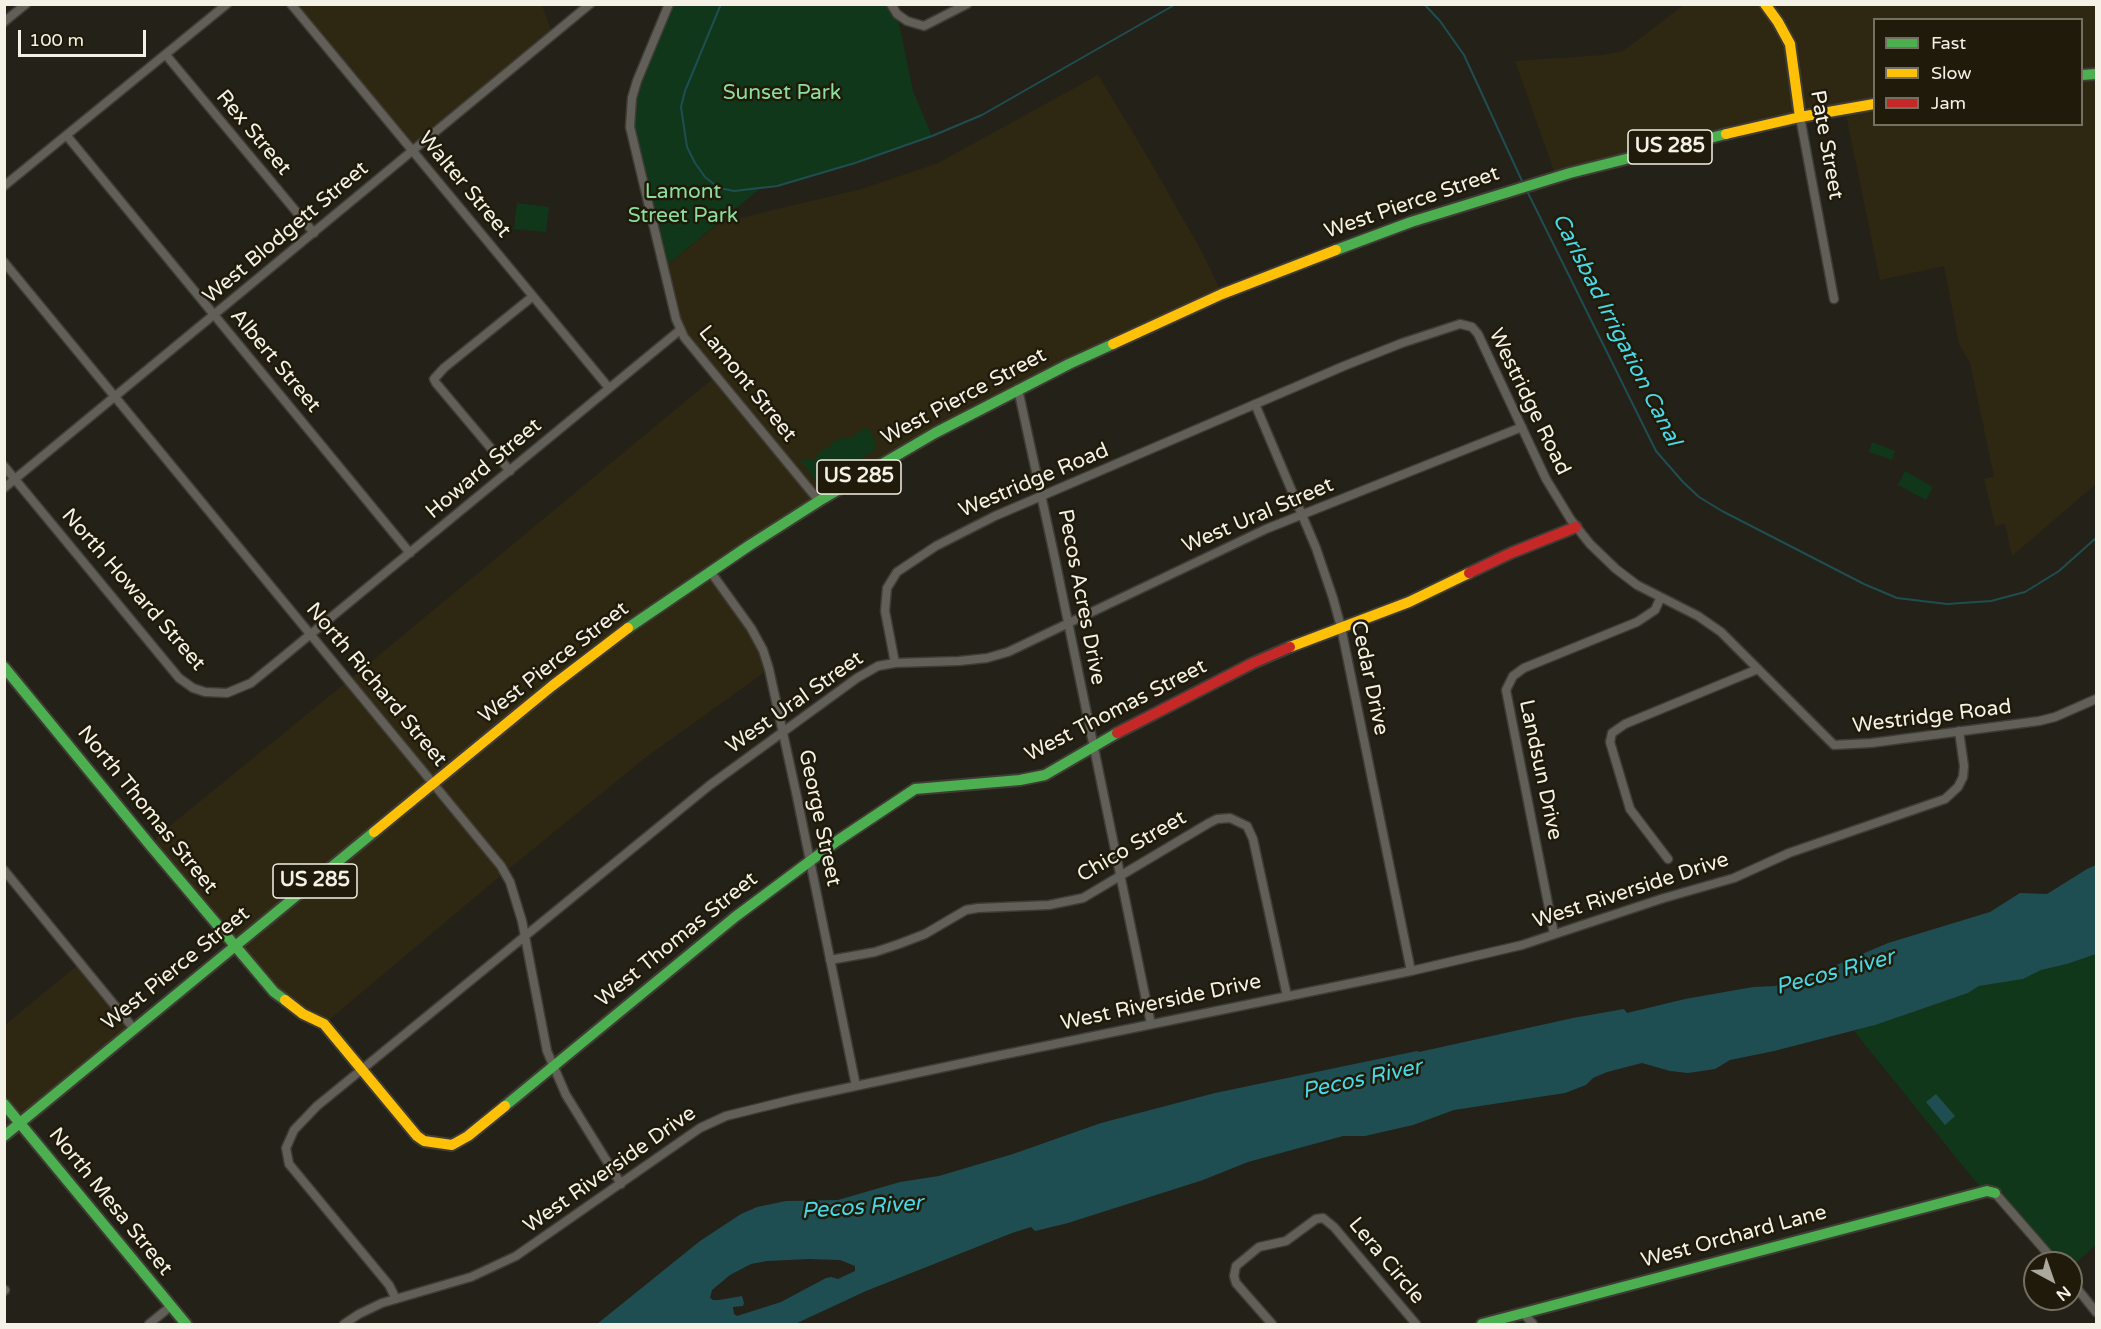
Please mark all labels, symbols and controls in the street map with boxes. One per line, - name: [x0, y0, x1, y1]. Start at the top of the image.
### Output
- scale bar: [21, 18, 148, 56]
- legend: [1873, 18, 2083, 126]
- text: 100 m: [29, 29, 84, 51]
- text: Fast: [1931, 32, 1966, 54]
- text: Slow: [1931, 62, 1972, 84]
- park label: Sunset Park: [723, 80, 841, 106]
- street label: Rex Street: [210, 85, 296, 181]
- street label: Pate Street: [1804, 88, 1848, 202]
- text: Jam: [1931, 92, 1966, 114]
- street label: Walter Street: [412, 127, 516, 243]
- road number: US 285: [1628, 130, 1712, 164]
- street label: West Blodgett Street: [198, 157, 374, 309]
- street label: West Pierce Street: [1321, 161, 1503, 245]
- park label: Lamont Street Park: [628, 179, 738, 229]
- water label: Carlsbad Irrigation Canal: [1546, 209, 1686, 451]
- street label: Albert Street: [224, 304, 326, 418]
- street label: Lamont Street: [693, 321, 801, 447]
- street label: Westridge Road: [1483, 325, 1575, 479]
- street label: West Pierce Street: [877, 343, 1051, 451]
- street label: Howard Street: [421, 413, 547, 525]
- street label: Westridge Road: [955, 438, 1113, 524]
- road number: US 285: [817, 460, 901, 494]
- street label: West Ural Street: [1179, 473, 1337, 559]
- street label: North Howard Street: [56, 504, 210, 676]
- street label: Pecos Acres Drive: [1052, 507, 1110, 687]
- street label: West Pierce Street: [474, 597, 634, 729]
- street label: North Richard Street: [300, 598, 452, 772]
- street label: Cedar Drive: [1345, 618, 1393, 738]
- street label: West Ural Street: [722, 646, 868, 760]
- street label: West Thomas Street: [1021, 654, 1211, 768]
- street label: Westridge Road: [1851, 695, 2013, 739]
- street label: Landsun Drive: [1513, 698, 1567, 842]
- street label: North Thomas Street: [72, 721, 222, 899]
- street label: George Street: [792, 747, 846, 889]
- street label: Chico Street: [1073, 806, 1191, 888]
- street label: West Riverside Drive: [1530, 847, 1732, 935]
- road number: US 285: [273, 864, 357, 898]
- street label: West Thomas Street: [591, 867, 763, 1013]
- street label: West Pierce Street: [97, 902, 255, 1036]
- water label: Pecos River: [1773, 944, 1897, 1002]
- street label: West Riverside Drive: [1058, 969, 1264, 1037]
- water label: Pecos River: [1300, 1054, 1424, 1106]
- street label: West Riverside Drive: [519, 1101, 701, 1239]
- street label: North Mesa Street: [43, 1123, 177, 1281]
- water label: Pecos River: [800, 1191, 924, 1225]
- street label: West Orchard Lane: [1638, 1200, 1830, 1274]
- street label: Lera Circle: [1343, 1213, 1429, 1309]
- north arrow: [2023, 1251, 2083, 1311]
- text: N: [2052, 1281, 2075, 1305]

